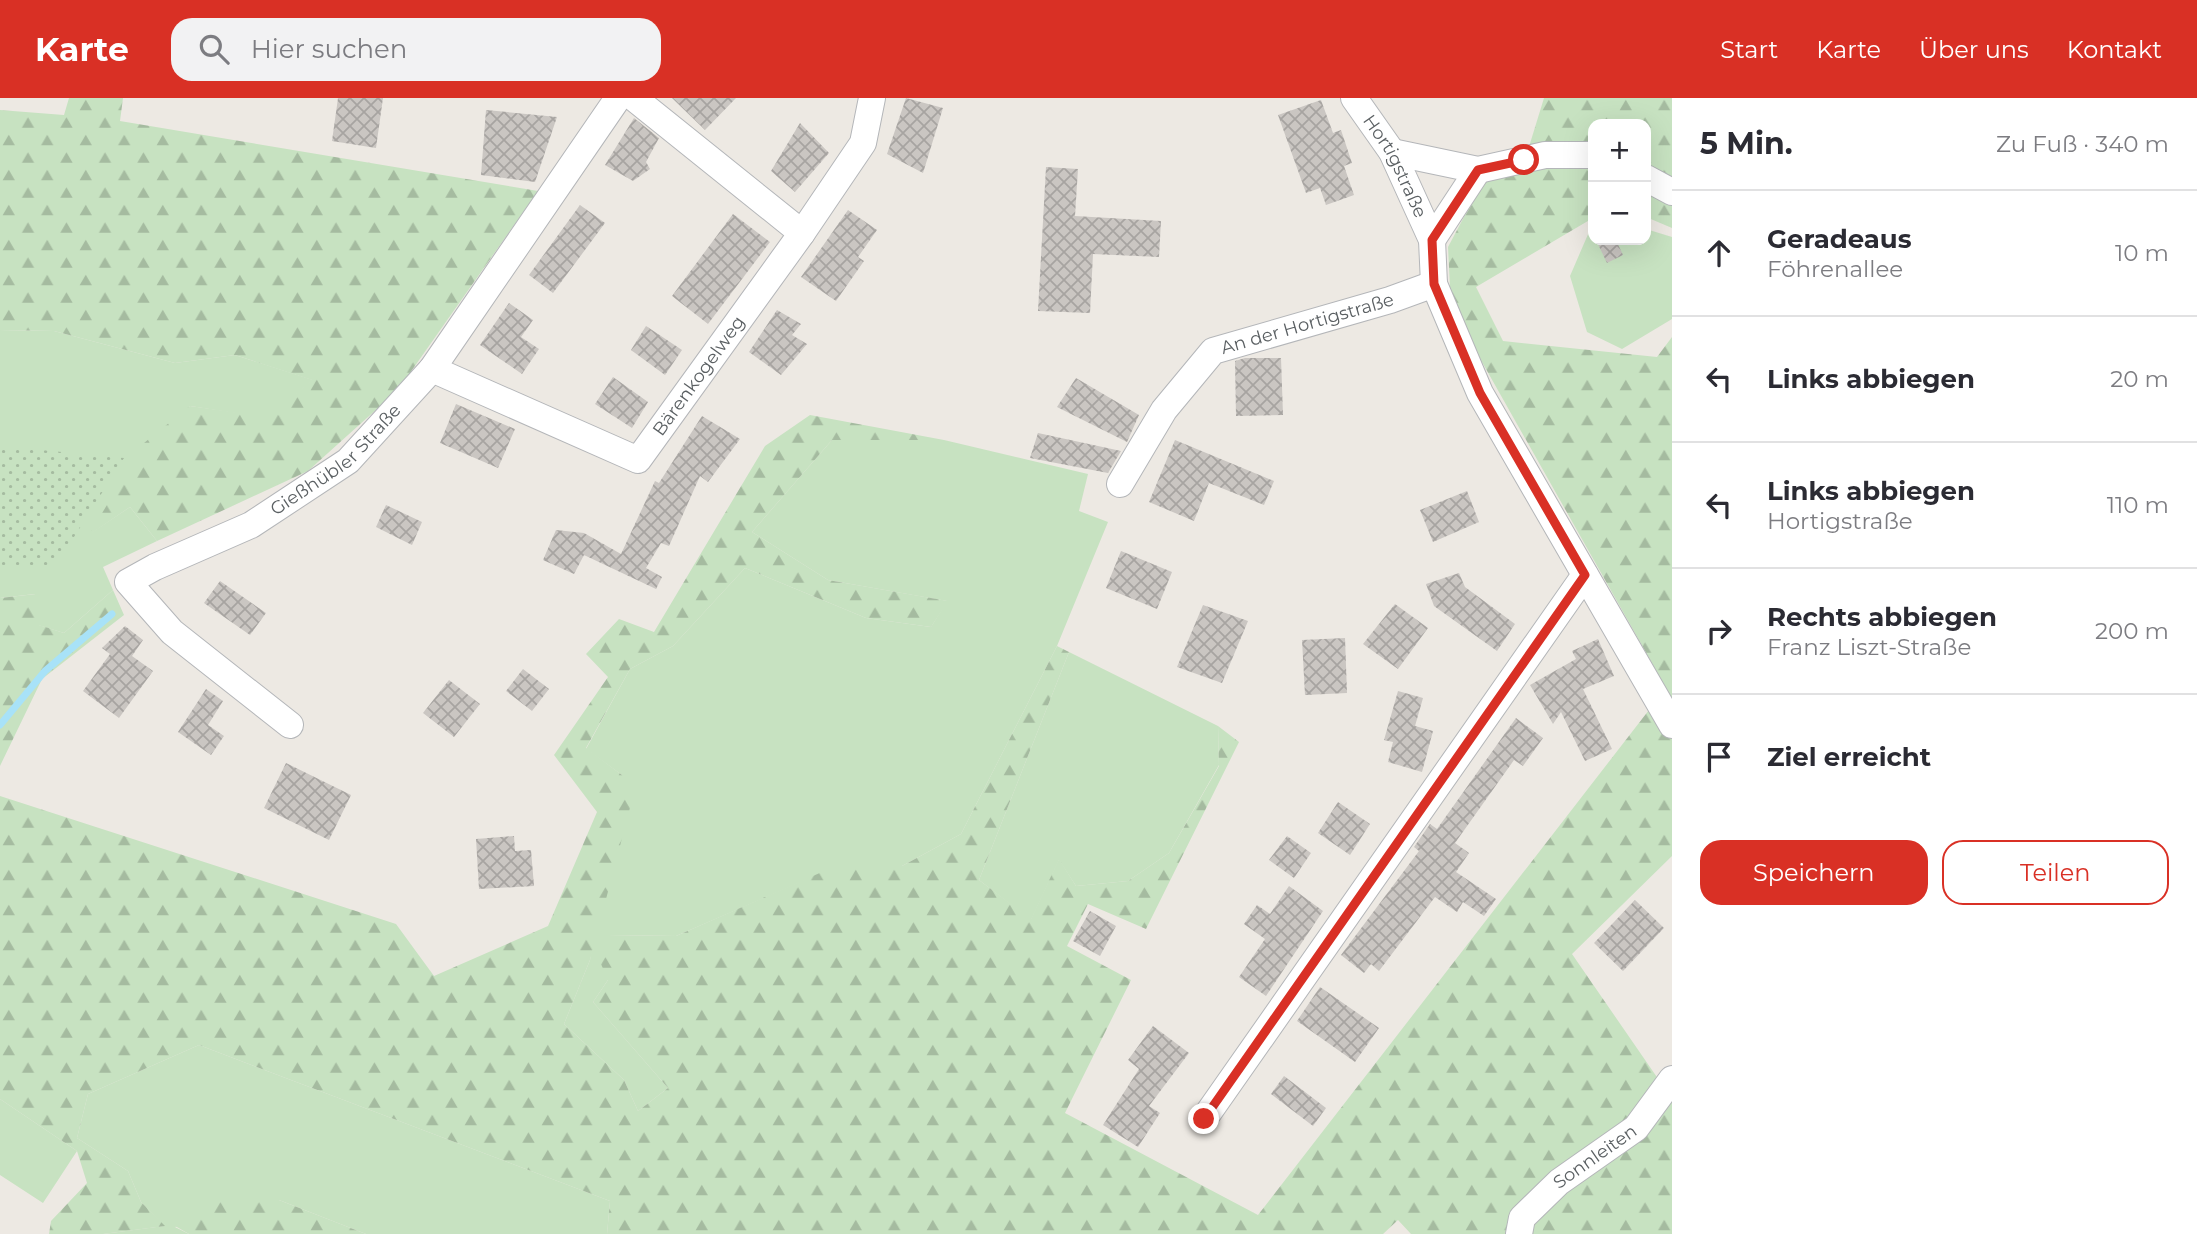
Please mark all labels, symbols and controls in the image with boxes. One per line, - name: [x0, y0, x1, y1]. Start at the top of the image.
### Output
- search box: [171, 18, 661, 81]
- text: Karte: [35, 29, 129, 69]
- icon: search: [195, 30, 233, 68]
- text: Hier suchen: [251, 33, 407, 65]
- text: Start: [1720, 35, 1778, 64]
- text: Karte: [1816, 35, 1881, 64]
- text: Über uns: [1919, 35, 2029, 64]
- text: Kontakt: [2067, 35, 2162, 64]
- street label: Hortigstraße: [1358, 110, 1431, 221]
- map controls: [1588, 119, 1651, 245]
- button: +: [1588, 119, 1651, 182]
- text: 5 Min.: [1700, 125, 1793, 162]
- text: Zu Fuß · 340 m: [1996, 130, 2169, 158]
- route start: [1508, 144, 1539, 175]
- button: −: [1588, 182, 1651, 245]
- text: Geradeaus: [1767, 223, 1912, 255]
- icon: ahead: [1700, 234, 1738, 272]
- text: 10 m: [2115, 239, 2169, 267]
- text: Föhrenallee: [1767, 255, 1903, 283]
- street label: An der Hortigstraße: [1218, 288, 1396, 359]
- street label: Bärenkogelweg: [648, 312, 750, 440]
- icon: left: [1700, 360, 1738, 398]
- text: Links abbiegen: [1767, 363, 1975, 395]
- text: 20 m: [2110, 365, 2169, 393]
- street label: Gießhübler Straße: [266, 399, 406, 520]
- text: Links abbiegen: [1767, 475, 1975, 507]
- icon: left: [1700, 486, 1738, 524]
- text: 110 m: [2107, 491, 2169, 519]
- text: Hortigstraße: [1767, 507, 1913, 535]
- text: Rechts abbiegen: [1767, 601, 1997, 633]
- icon: right: [1700, 612, 1738, 650]
- text: 200 m: [2095, 617, 2169, 645]
- text: Franz Liszt-Straße: [1767, 633, 1971, 661]
- icon: arrive: [1700, 738, 1738, 776]
- text: Ziel erreicht: [1767, 741, 1931, 773]
- button: Speichern: [1700, 840, 1928, 905]
- button: Teilen: [1942, 840, 2169, 905]
- route end: [1188, 1103, 1219, 1134]
- street label: Sonnleiten: [1549, 1120, 1641, 1194]

